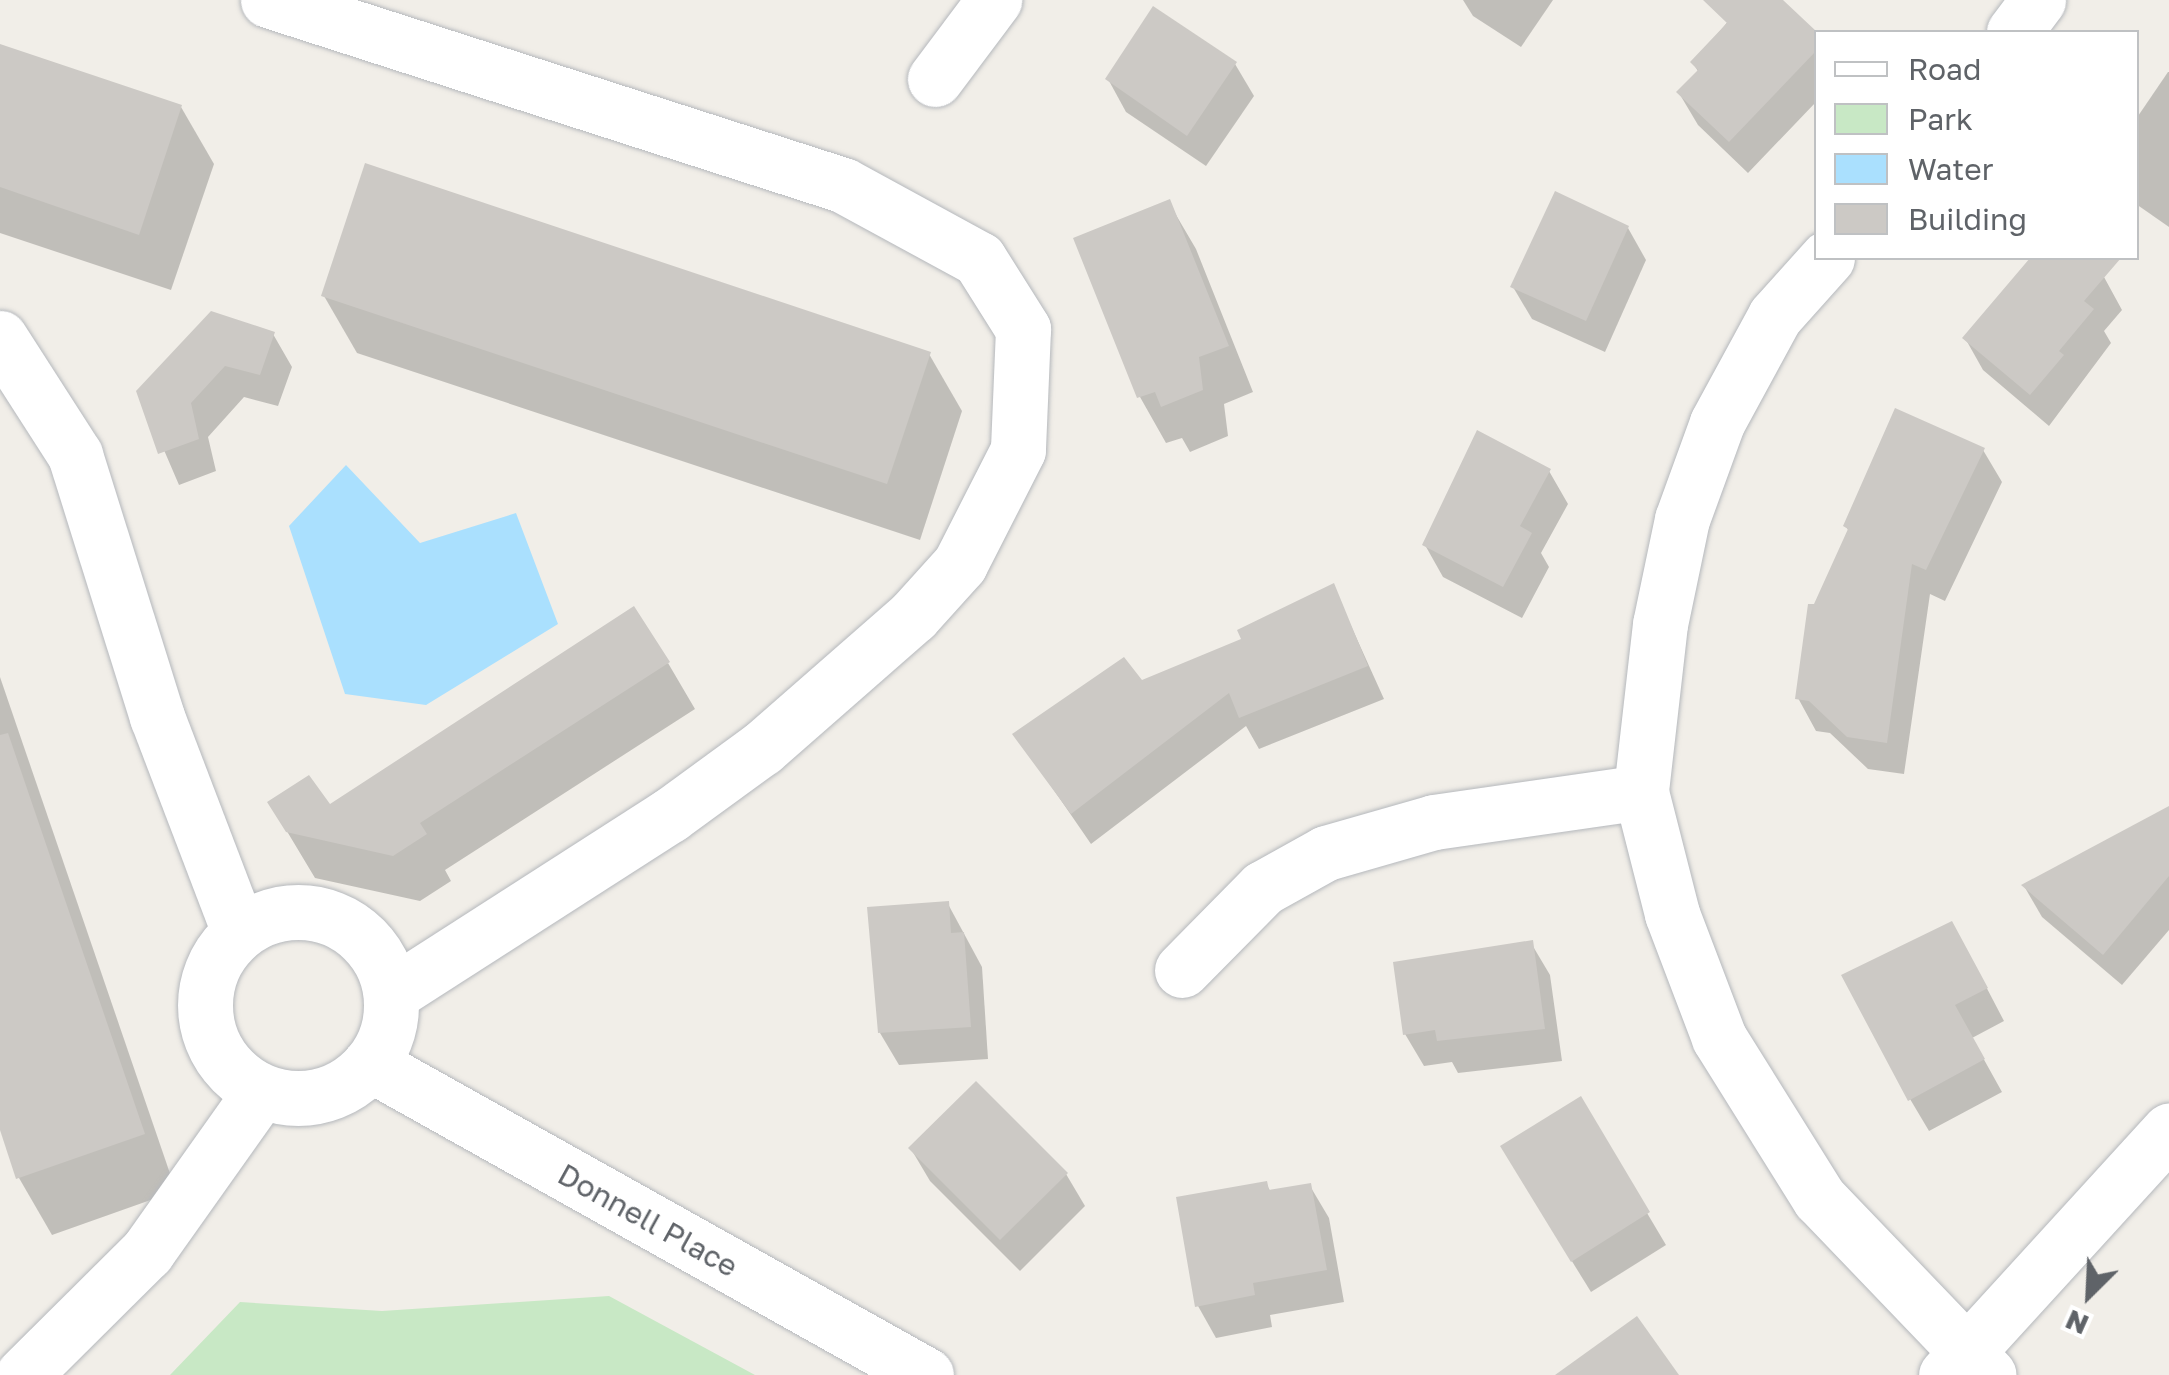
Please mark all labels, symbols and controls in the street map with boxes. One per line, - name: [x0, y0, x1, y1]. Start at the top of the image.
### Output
- legend: [1814, 30, 2139, 260]
- text: Road: [1908, 51, 1982, 87]
- text: Park: [1908, 101, 1973, 137]
- text: Water: [1908, 151, 1993, 187]
- text: Building: [1908, 201, 2027, 237]
- street label: Donnell Place: [552, 1156, 744, 1284]
- north arrow: [2039, 1245, 2139, 1345]
- text: N: [2060, 1303, 2093, 1342]

